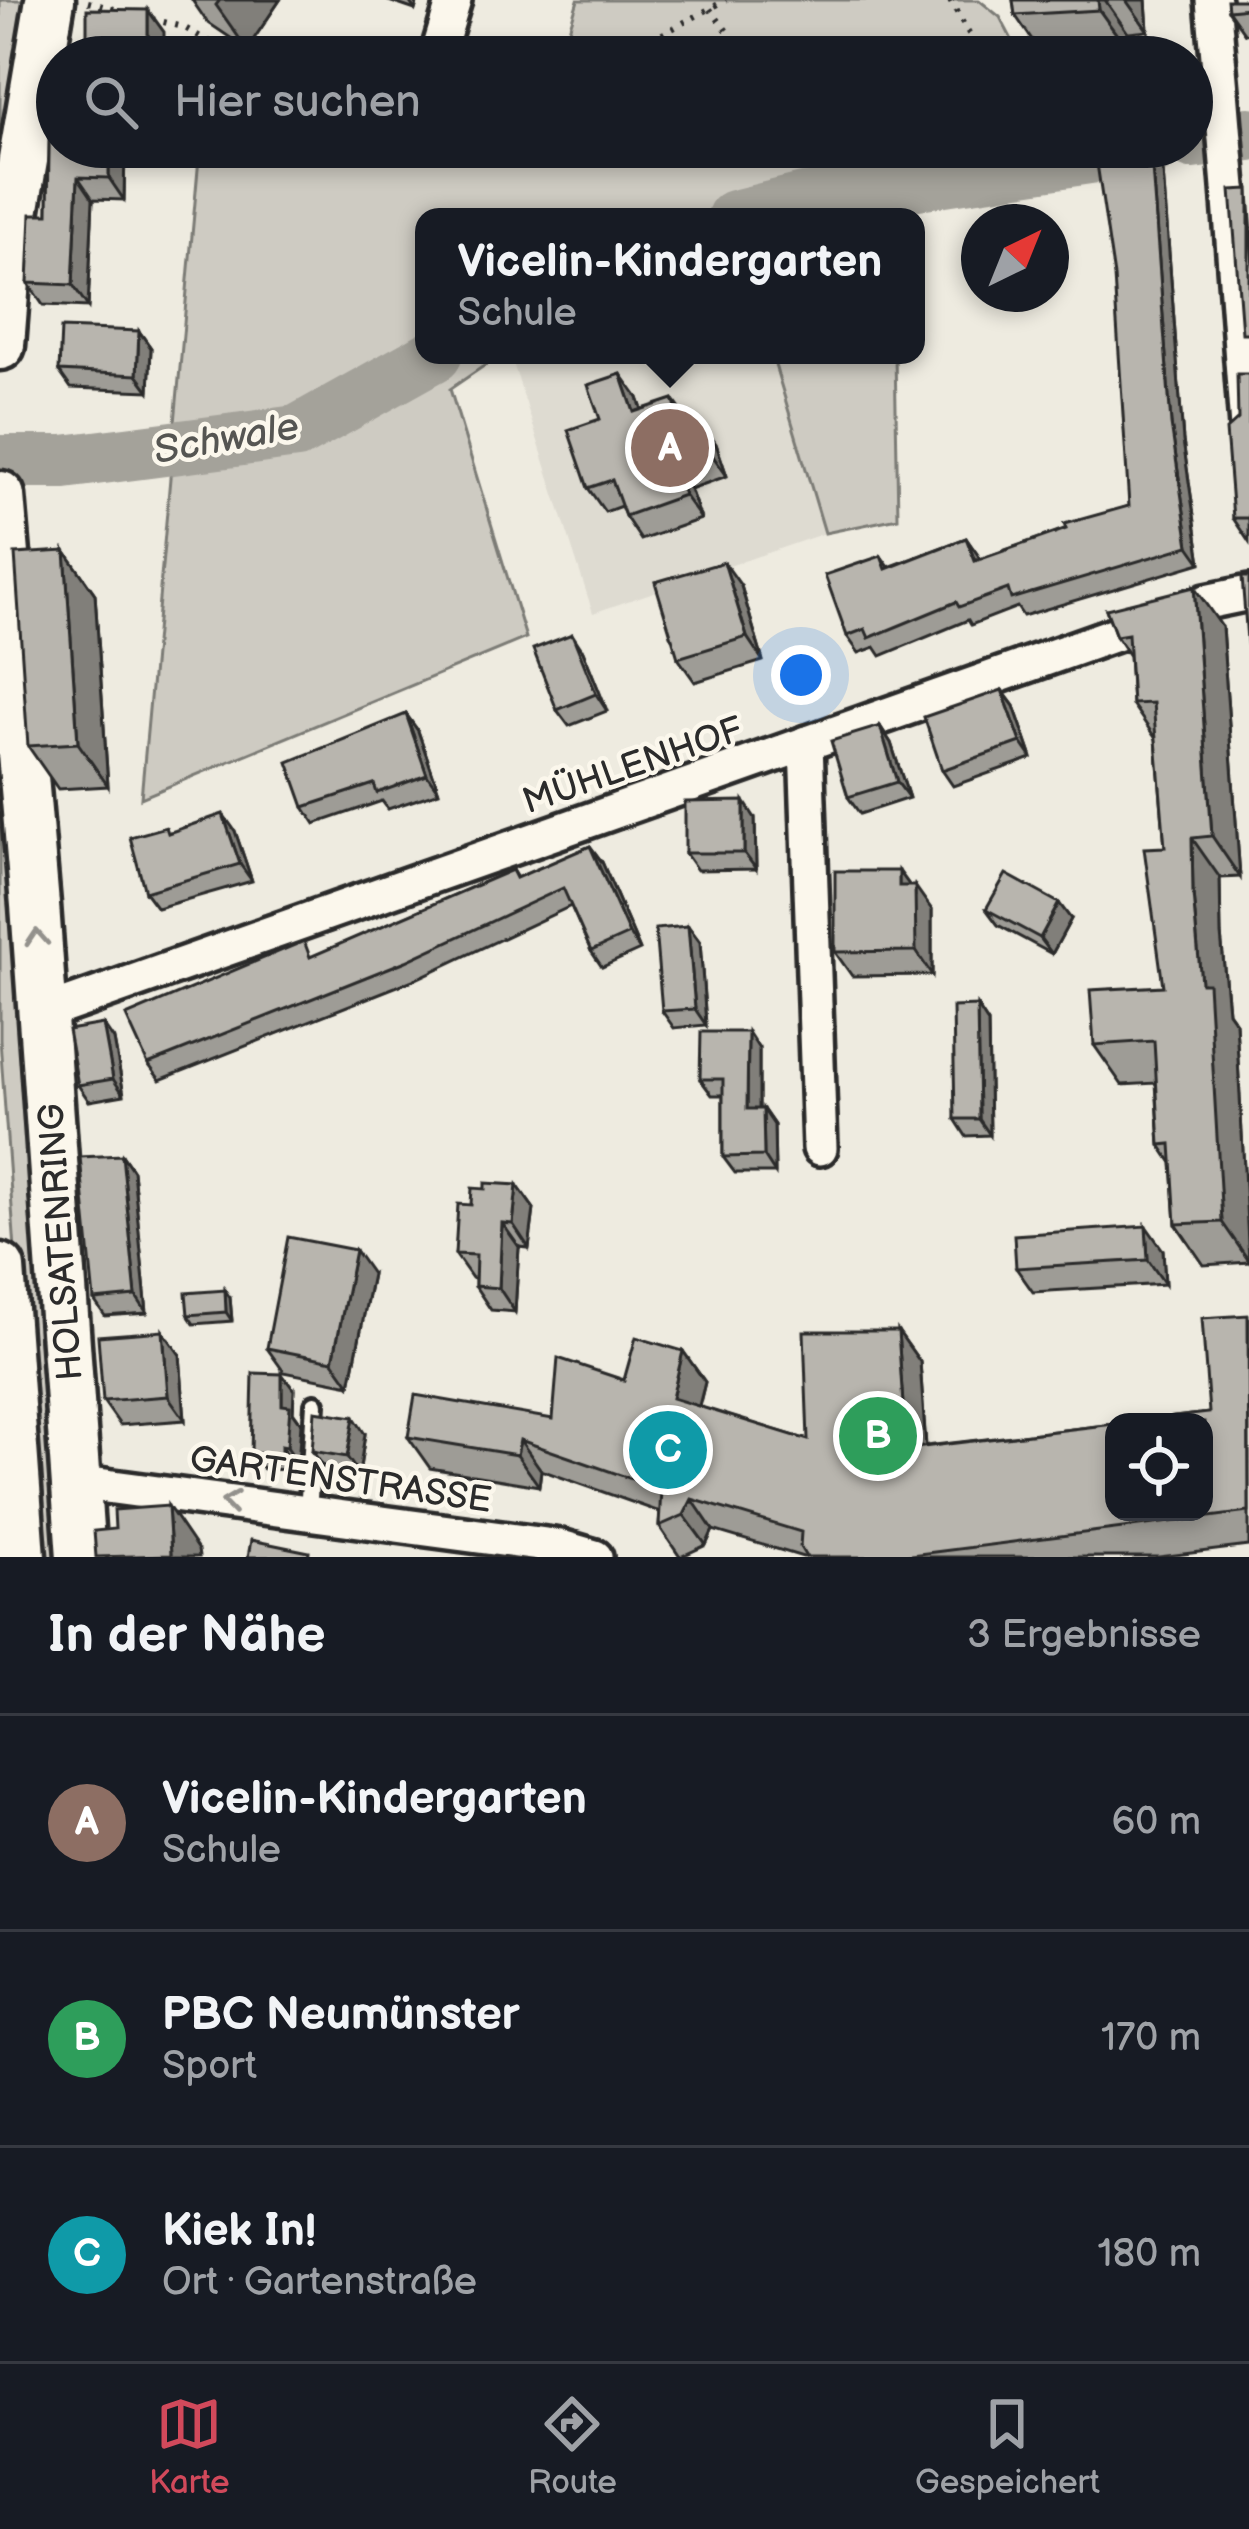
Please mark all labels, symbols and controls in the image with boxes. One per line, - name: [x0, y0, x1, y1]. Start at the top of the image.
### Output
- search box: [36, 36, 1213, 168]
- icon: search: [78, 69, 144, 135]
- text: Hier suchen: [174, 75, 421, 130]
- north arrow: [961, 204, 1069, 312]
- popup: [415, 208, 925, 364]
- text: Vicelin-Kindergarten: [458, 235, 882, 290]
- text: Schule: [458, 290, 577, 337]
- pin: A: [631, 403, 709, 493]
- water label: Schwale: [150, 404, 303, 475]
- your location: [771, 645, 831, 705]
- street label: MÜHLENHOF: [517, 709, 749, 824]
- one-way arrow: [25, 928, 51, 947]
- street label: HOLSATENRING: [30, 1102, 93, 1382]
- pin: B: [839, 1391, 917, 1481]
- pin: C: [629, 1405, 707, 1495]
- map controls: [1105, 1413, 1213, 1521]
- button: locate: [1105, 1413, 1213, 1521]
- street label: GARTENSTRASSE: [187, 1438, 494, 1523]
- one-way arrow: [221, 1490, 240, 1516]
- text: In der Nähe: [48, 1605, 326, 1666]
- text: 3 Ergebnisse: [967, 1612, 1201, 1659]
- text: Vicelin-Kindergarten: [162, 1772, 587, 1827]
- text: A: [75, 1799, 99, 1846]
- text: 60 m: [1111, 1799, 1201, 1846]
- text: Schule: [162, 1827, 281, 1874]
- text: PBC Neumünster: [162, 1988, 520, 2043]
- text: B: [73, 2015, 101, 2062]
- text: 170 m: [1101, 2015, 1201, 2062]
- text: Sport: [162, 2043, 257, 2090]
- text: Kiek In!: [162, 2204, 317, 2259]
- text: C: [73, 2231, 101, 2278]
- text: 180 m: [1097, 2231, 1201, 2278]
- text: Ort · Gartenstraße: [162, 2259, 477, 2306]
- tab: Karte: [149, 2391, 230, 2503]
- tab: Route: [528, 2391, 617, 2503]
- tab: Gespeichert: [915, 2391, 1100, 2503]

